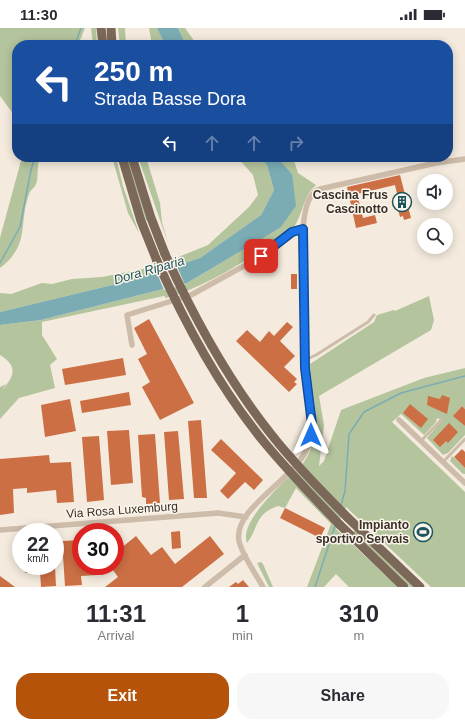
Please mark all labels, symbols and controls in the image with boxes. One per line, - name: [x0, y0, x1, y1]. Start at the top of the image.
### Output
- text: 11:30: [20, 6, 58, 23]
- icon: left: [28, 56, 80, 108]
- text: 250 m: [94, 56, 173, 87]
- text: Strada Basse Dora: [94, 89, 246, 109]
- icon: left: [159, 132, 181, 154]
- icon: ahead: [201, 132, 223, 154]
- icon: ahead: [243, 132, 265, 154]
- icon: right: [285, 132, 307, 154]
- map controls: [417, 174, 453, 254]
- button: sound: [417, 174, 453, 210]
- place label: Cascina Frus Cascinotto: [313, 188, 388, 216]
- building icon: Cascina Frus Cascinotto: [391, 191, 413, 213]
- button: search: [417, 218, 453, 254]
- pin: [244, 239, 278, 273]
- icon: arrive: [250, 245, 272, 267]
- water label: Dora Riparia: [112, 253, 186, 287]
- position arrow: [290, 414, 332, 456]
- street label: Via Rosa Luxemburg: [66, 499, 178, 521]
- place label: Impianto sportivo Servais: [316, 518, 409, 546]
- sports icon: Impianto sportivo Servais: [412, 521, 434, 543]
- speed limit sign: 30: [72, 523, 124, 575]
- text: 22: [27, 533, 49, 555]
- text: km/h: [27, 553, 49, 564]
- text: 11:31: [86, 600, 146, 627]
- text: 1: [236, 600, 249, 627]
- text: 310: [339, 600, 379, 627]
- text: Arrival: [98, 628, 134, 643]
- text: min: [232, 628, 253, 643]
- text: m: [354, 628, 364, 643]
- button: Exit: [16, 673, 229, 719]
- button: Share: [237, 673, 449, 719]

